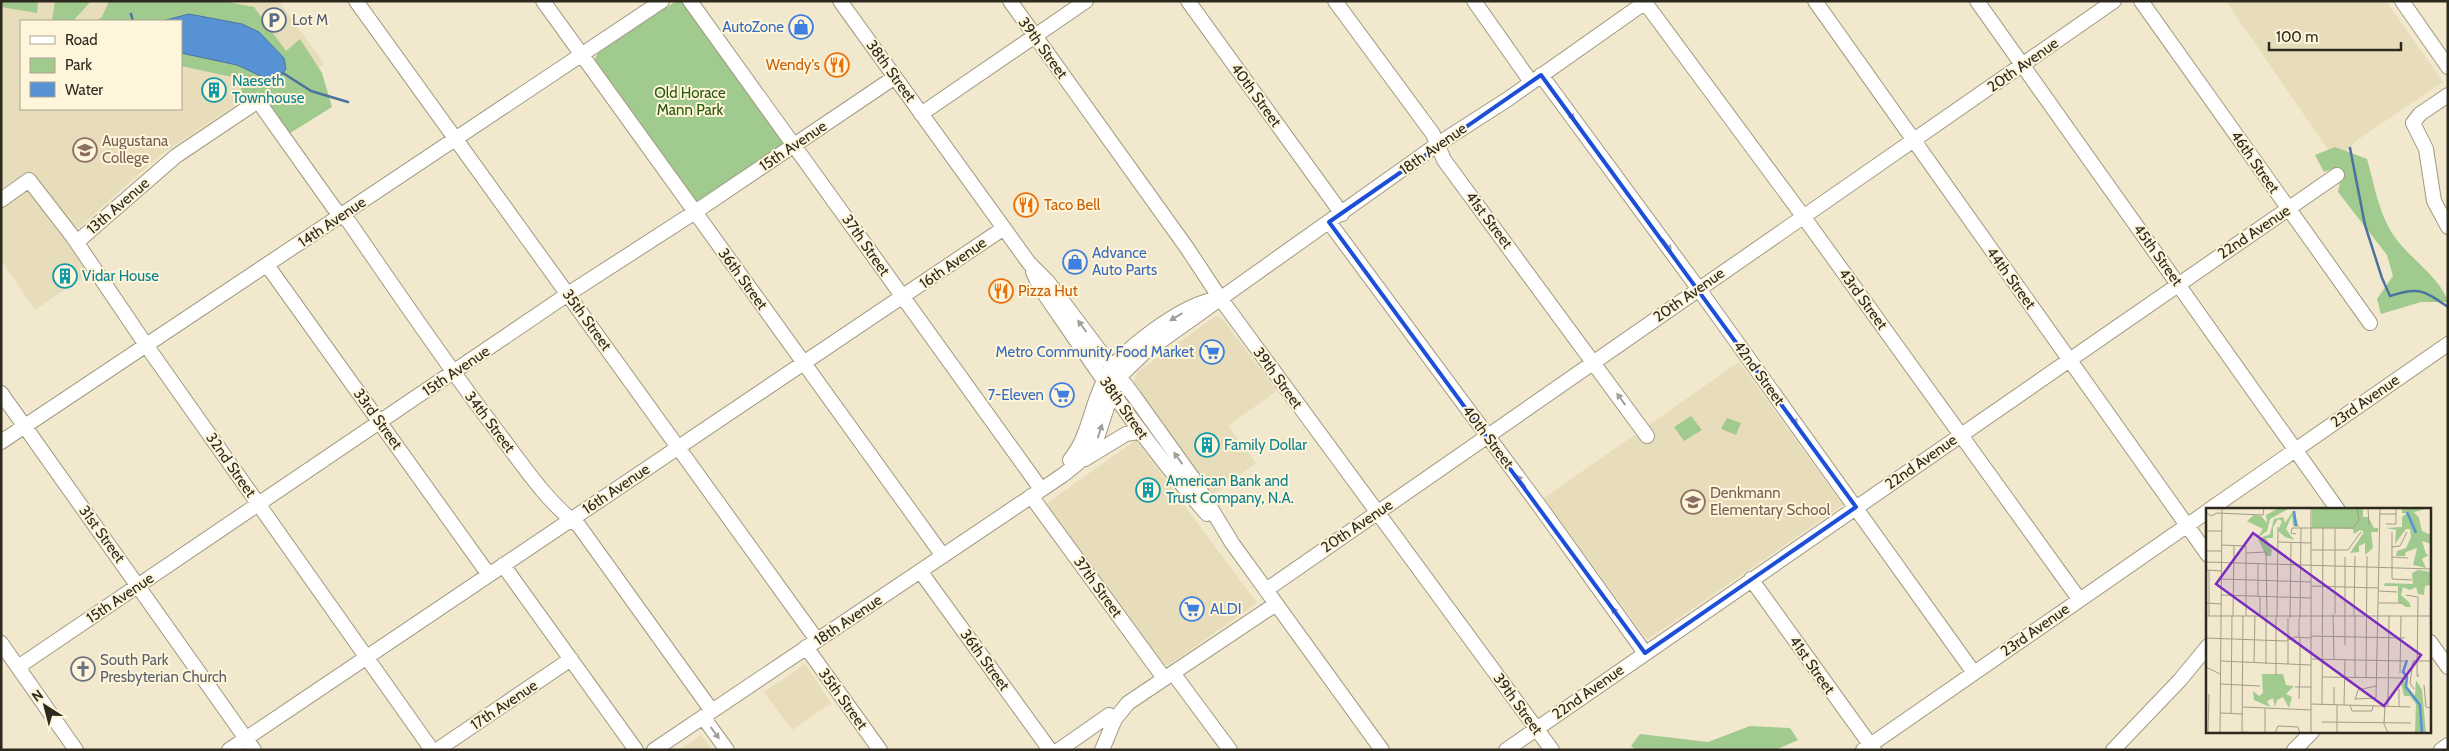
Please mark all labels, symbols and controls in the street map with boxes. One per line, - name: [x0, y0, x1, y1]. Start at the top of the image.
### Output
- parking icon: Lot M: [261, 7, 287, 33]
- place label: Lot M: [292, 11, 328, 29]
- shop icon: AutoZone: [788, 14, 814, 40]
- street label: 39th Street: [1015, 14, 1071, 82]
- place label: AutoZone: [722, 18, 784, 36]
- legend: [20, 20, 182, 110]
- scale bar: [2269, 20, 2402, 52]
- text: 100 m: [2276, 28, 2318, 46]
- text: Road: [65, 31, 98, 49]
- street label: 20th Avenue: [1984, 34, 2062, 96]
- street label: 38th Street: [862, 36, 920, 106]
- restaurant icon: Wendy's: [824, 52, 850, 78]
- text: Park: [65, 56, 92, 74]
- place label: Wendy's: [766, 56, 820, 74]
- street label: 40th Street: [1227, 60, 1285, 130]
- place label: Naeseth Townhouse: [232, 72, 305, 107]
- building icon: Naeseth Townhouse: [201, 77, 227, 103]
- text: Water: [65, 81, 103, 99]
- park label: Old Horace Mann Park: [654, 84, 726, 119]
- one-way arrow: [1565, 108, 1575, 121]
- street label: 15th Avenue: [756, 117, 830, 175]
- street label: 18th Avenue: [1396, 119, 1470, 179]
- street label: 46th Street: [2227, 127, 2283, 197]
- place label: Augustana College: [102, 132, 169, 167]
- school or university icon: Augustana College: [72, 137, 98, 163]
- street label: 13th Avenue: [83, 174, 153, 238]
- street label: 41st Street: [1462, 188, 1516, 252]
- restaurant icon: Taco Bell: [1013, 192, 1039, 218]
- street label: 14th Avenue: [295, 193, 369, 251]
- place label: Taco Bell: [1044, 196, 1101, 214]
- street label: 22nd Avenue: [2214, 201, 2294, 263]
- street label: 37th Street: [838, 211, 894, 279]
- street label: 45th Street: [2130, 221, 2186, 289]
- street label: 16th Avenue: [916, 233, 990, 293]
- one-way arrow: [1661, 238, 1672, 251]
- street label: 44th Street: [1982, 243, 2040, 313]
- place label: Advance Auto Parts: [1092, 244, 1157, 279]
- street label: 36th Street: [715, 245, 771, 313]
- shop icon: Advance Auto Parts: [1062, 249, 1088, 275]
- building icon: Vidar House: [52, 263, 78, 289]
- street label: 20th Avenue: [1650, 264, 1728, 326]
- street label: 43rd Street: [1835, 265, 1891, 333]
- place label: Vidar House: [82, 267, 159, 285]
- restaurant icon: Pizza Hut: [988, 278, 1014, 304]
- place label: Pizza Hut: [1018, 282, 1078, 300]
- street label: 35th Street: [559, 286, 615, 354]
- one-way arrow: [1169, 313, 1182, 322]
- one-way arrow: [1077, 320, 1088, 333]
- street label: 42nd Street: [1730, 337, 1788, 409]
- supermarket icon: Metro Community Food Market: [1199, 339, 1225, 365]
- street label: 15th Avenue: [419, 342, 493, 400]
- place label: Metro Community Food Market: [996, 343, 1194, 361]
- street label: 39th Street: [1250, 344, 1306, 412]
- street label: 23rd Avenue: [2327, 371, 2403, 431]
- street label: 38th Street: [1096, 373, 1152, 443]
- supermarket icon: 7-Eleven: [1049, 382, 1075, 408]
- street label: 33rd Street: [350, 385, 406, 453]
- place label: 7-Eleven: [988, 386, 1044, 404]
- street label: 34th Street: [461, 388, 519, 456]
- one-way arrow: [1615, 393, 1626, 406]
- street label: 40th Street: [1458, 402, 1518, 472]
- one-way arrow: [1788, 413, 1798, 426]
- one-way arrow: [1096, 424, 1104, 439]
- street label: 32nd Street: [202, 429, 260, 501]
- street label: 22nd Avenue: [1882, 431, 1961, 493]
- building icon: Family Dollar: [1194, 432, 1220, 458]
- place label: Family Dollar: [1224, 436, 1307, 454]
- one-way arrow: [1173, 451, 1183, 465]
- street label: 16th Avenue: [579, 460, 653, 518]
- place label: American Bank and Trust Company, N.A.: [1166, 472, 1294, 507]
- one-way arrow: [1516, 474, 1526, 488]
- building icon: American Bank and Trust Company, N.A.: [1135, 477, 1161, 503]
- place label: Denkmann Elementary School: [1710, 484, 1831, 519]
- school or university icon: Denkmann Elementary School: [1680, 489, 1706, 515]
- street label: 20th Avenue: [1318, 495, 1396, 557]
- street label: 31st Street: [75, 502, 129, 566]
- inset map: [2206, 508, 2432, 734]
- street label: 37th Street: [1070, 553, 1126, 621]
- street label: 15th Avenue: [83, 569, 157, 627]
- street label: 18th Avenue: [811, 591, 886, 649]
- supermarket icon: ALDI: [1179, 596, 1205, 622]
- place label: ALDI: [1210, 600, 1242, 618]
- street label: 23rd Avenue: [1997, 600, 2073, 660]
- one-way arrow: [1611, 606, 1621, 620]
- street label: 36th Street: [957, 626, 1013, 694]
- street label: 41st Street: [1785, 632, 1839, 698]
- place label: South Park Presbyterian Church: [100, 651, 227, 686]
- church icon: South Park Presbyterian Church: [70, 656, 96, 682]
- street label: 22nd Avenue: [1549, 661, 1628, 723]
- street label: 35th Street: [815, 665, 871, 733]
- street label: 39th Street: [1490, 670, 1546, 738]
- street label: 17th Avenue: [467, 676, 541, 734]
- north arrow: [20, 681, 70, 731]
- text: N: [28, 685, 47, 706]
- one-way arrow: [710, 727, 720, 740]

